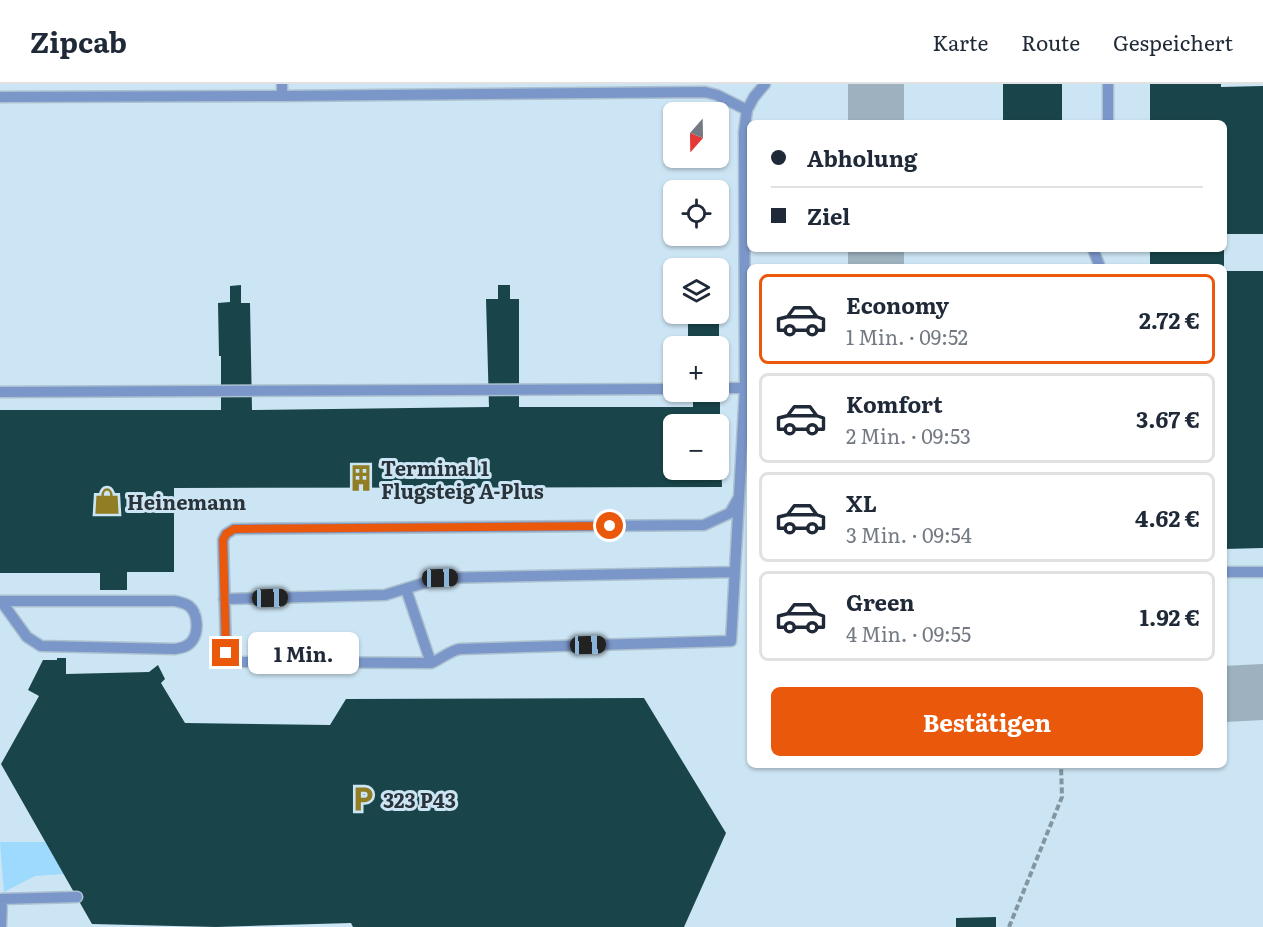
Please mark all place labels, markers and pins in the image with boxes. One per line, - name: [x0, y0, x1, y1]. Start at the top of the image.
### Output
- place label: Terminal 1 Flugsteig A-Plus: [381, 452, 544, 505]
- building icon: Terminal 1 Flugsteig A-Plus: [346, 463, 376, 493]
- shop icon: Heinemann: [92, 486, 122, 516]
- place label: Heinemann: [127, 486, 246, 516]
- parking icon: 323 P43: [348, 784, 378, 814]
- place label: 323 P43: [383, 784, 456, 814]

